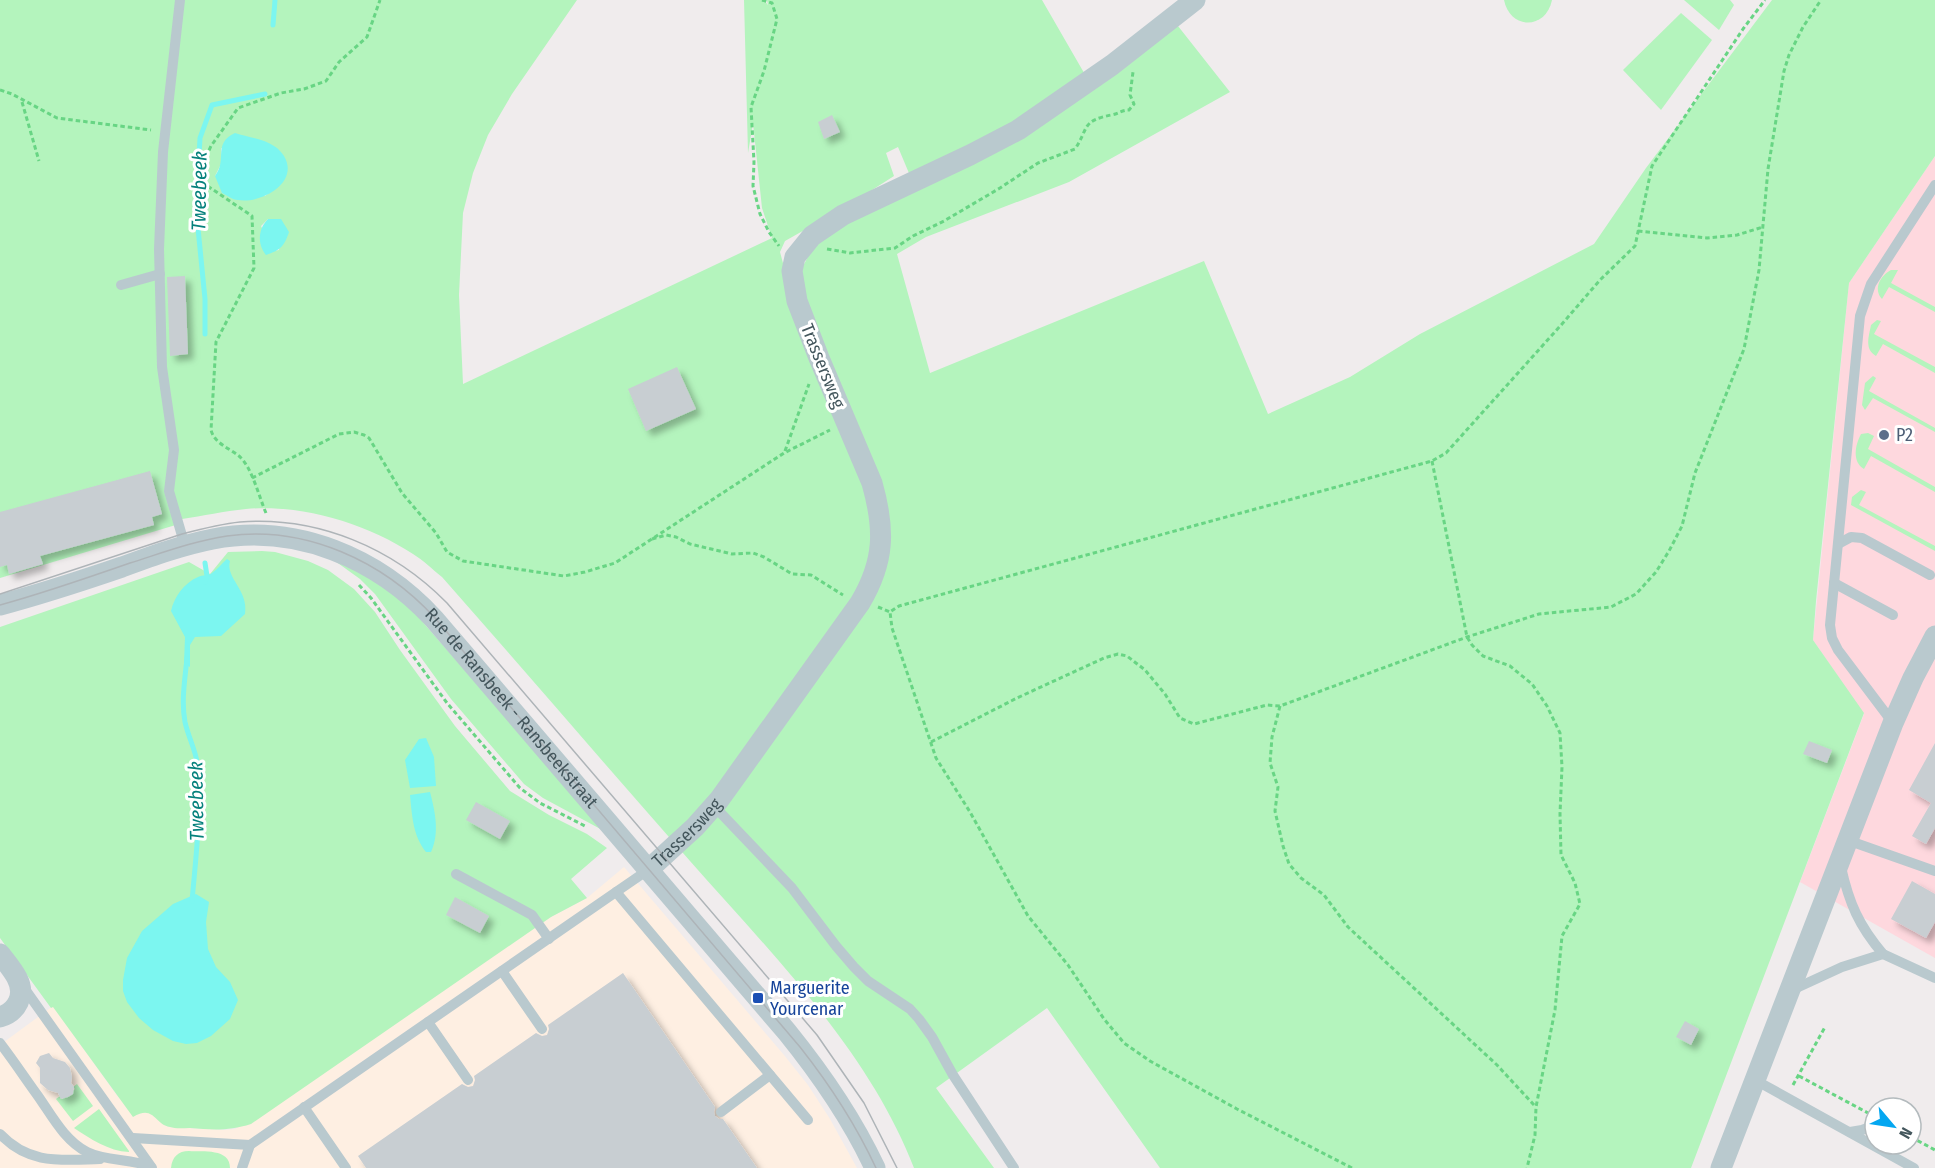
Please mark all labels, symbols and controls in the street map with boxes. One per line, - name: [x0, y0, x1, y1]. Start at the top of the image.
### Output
- water label: Tweebeek: [186, 151, 212, 231]
- street label: Trassersweg: [796, 321, 850, 412]
- place label: P2: [1896, 424, 1913, 446]
- marker: P2: [1877, 428, 1891, 442]
- street label: Rue de Ransbeek - Ransbeekstraat: [420, 603, 603, 813]
- water label: Tweebeek: [183, 761, 209, 841]
- street label: Trassersweg: [648, 793, 727, 872]
- place label: Marguerite Yourcenar: [770, 977, 850, 1020]
- marker: Marguerite Yourcenar: [751, 991, 765, 1005]
- north arrow: [1863, 1096, 1923, 1156]
- text: N: [1895, 1124, 1916, 1142]

